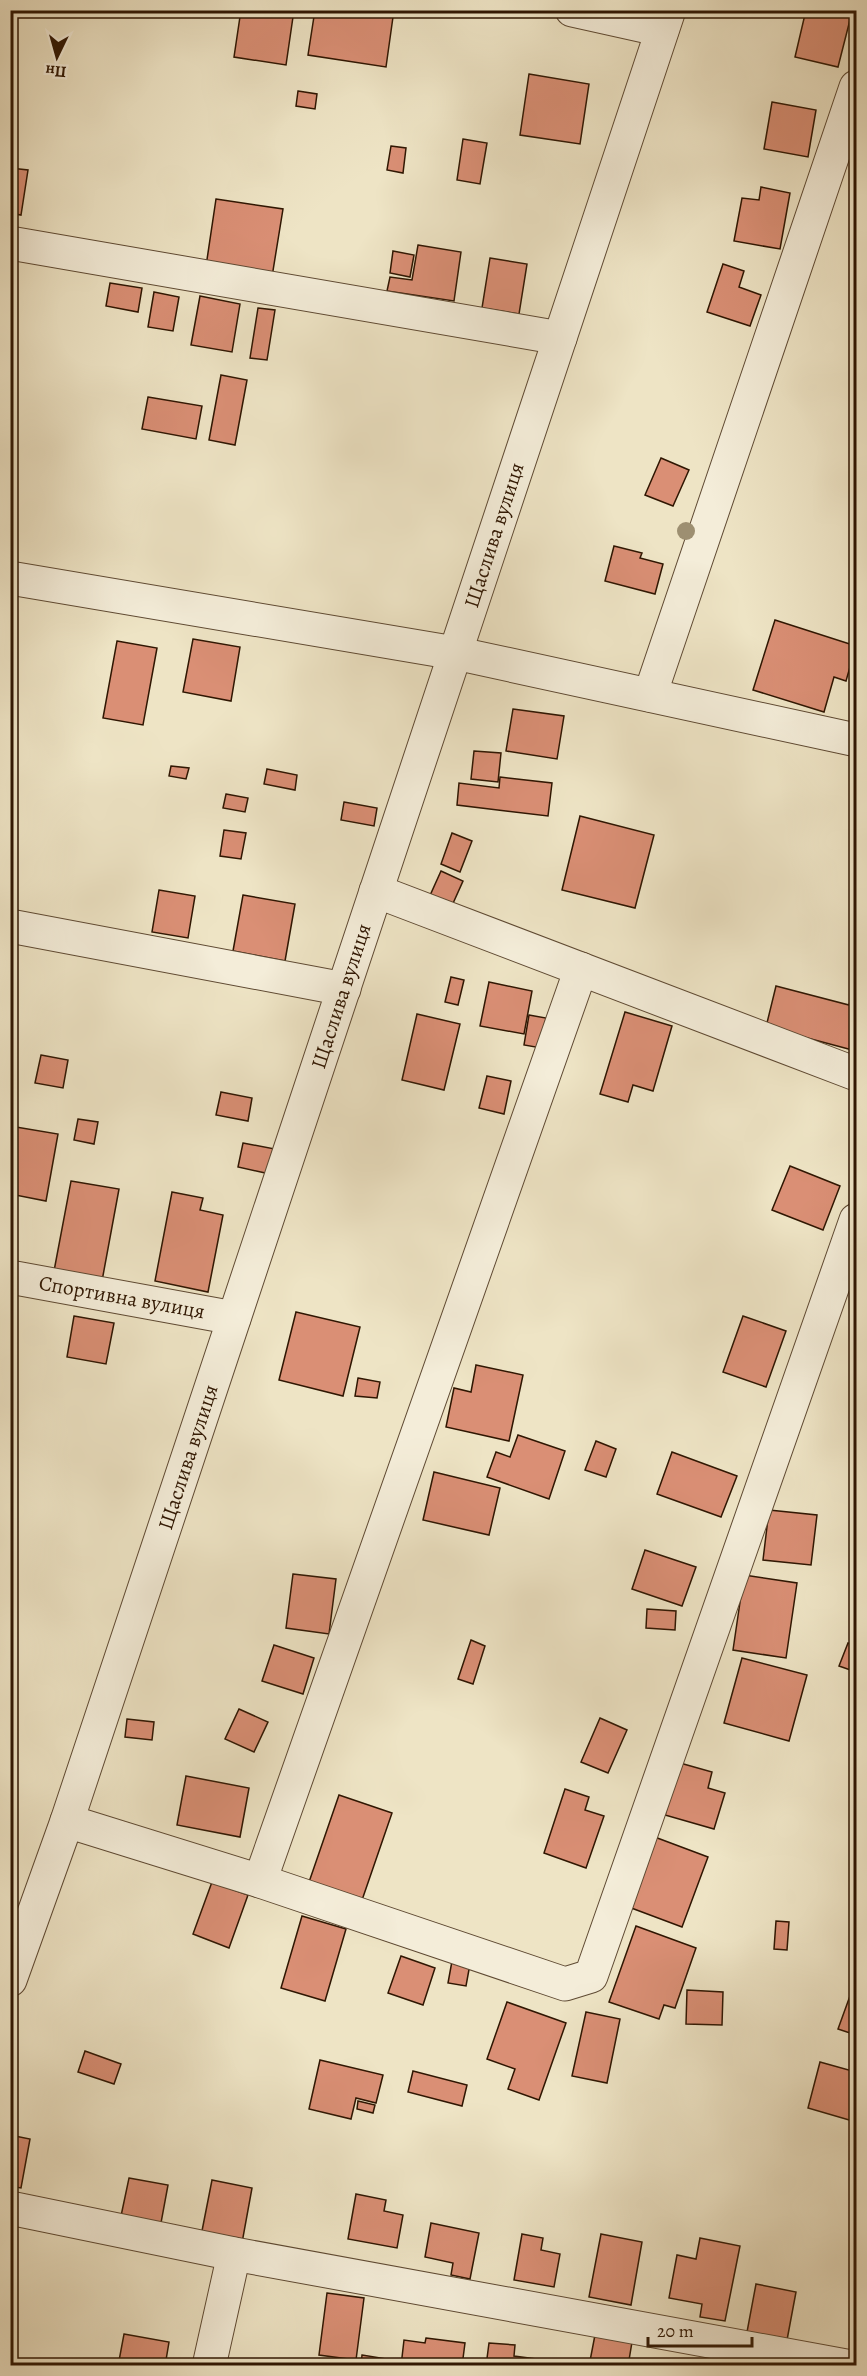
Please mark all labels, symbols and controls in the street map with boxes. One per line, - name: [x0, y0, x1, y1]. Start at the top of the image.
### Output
- north arrow: [27, 27, 87, 87]
- text: Пн: [44, 59, 67, 83]
- street label: Щаслива вулиця: [457, 459, 531, 611]
- street label: Щаслива вулиця: [304, 920, 378, 1072]
- street label: Спортивна вулиця: [37, 1269, 207, 1325]
- street label: Щаслива вулиця: [151, 1381, 225, 1533]
- scale bar: [648, 2310, 752, 2348]
- text: 20 m: [657, 2319, 694, 2343]

